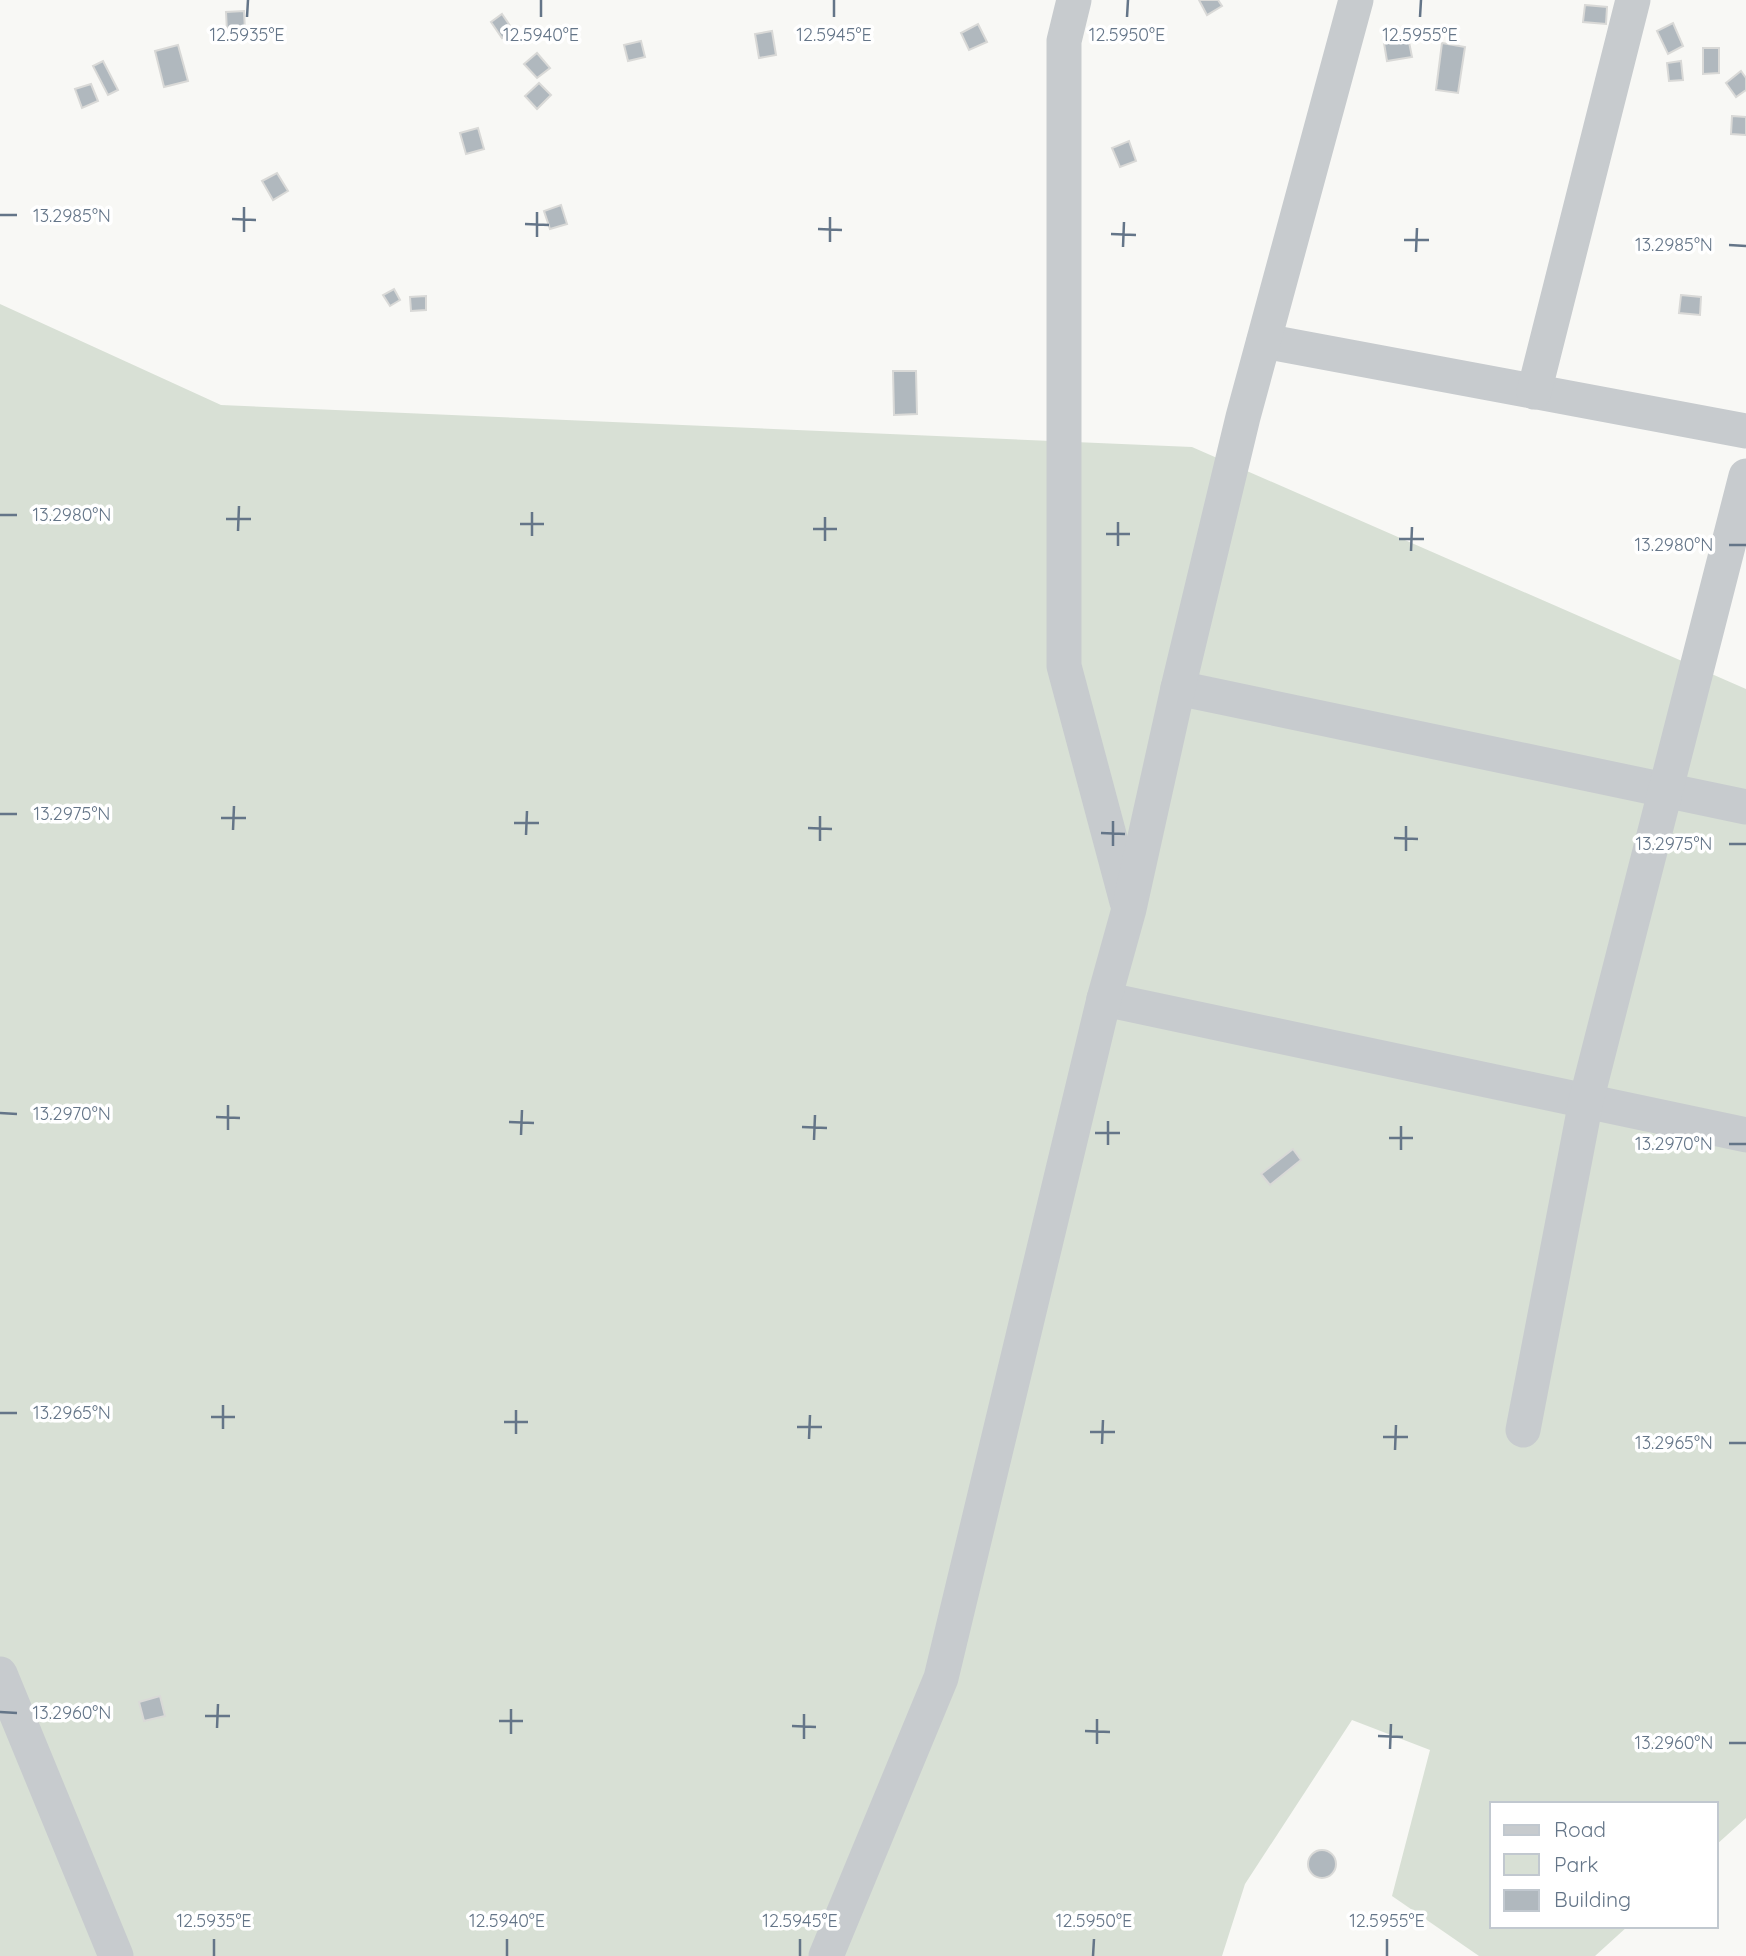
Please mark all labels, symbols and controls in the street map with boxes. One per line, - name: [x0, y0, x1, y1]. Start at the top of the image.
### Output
- text: 12.5935°E: [209, 23, 285, 46]
- text: 12.5940°E: [503, 23, 579, 46]
- text: 12.5945°E: [796, 23, 872, 46]
- text: 12.5950°E: [1089, 23, 1165, 46]
- text: 12.5955°E: [1382, 23, 1458, 46]
- text: 13.2985°N: [33, 204, 111, 227]
- text: 13.2985°N: [1635, 233, 1713, 256]
- text: 13.2980°N: [33, 503, 111, 526]
- text: 13.2980°N: [1635, 533, 1713, 556]
- text: 13.2975°N: [34, 802, 110, 825]
- text: 13.2975°N: [1636, 832, 1712, 855]
- text: 13.2970°N: [33, 1102, 111, 1125]
- text: 13.2970°N: [1635, 1132, 1713, 1155]
- text: 13.2965°N: [33, 1401, 111, 1424]
- text: 13.2965°N: [1635, 1431, 1713, 1454]
- text: 13.2960°N: [33, 1701, 111, 1724]
- text: 13.2960°N: [1635, 1731, 1713, 1754]
- legend: [1490, 1802, 1718, 1928]
- text: Road: [1554, 1816, 1606, 1842]
- text: Park: [1554, 1851, 1598, 1877]
- text: Building: [1554, 1886, 1631, 1912]
- text: 12.5935°E: [176, 1909, 252, 1932]
- text: 12.5940°E: [469, 1909, 545, 1932]
- text: 12.5945°E: [762, 1909, 838, 1932]
- text: 12.5950°E: [1056, 1909, 1132, 1932]
- text: 12.5955°E: [1349, 1909, 1425, 1932]

